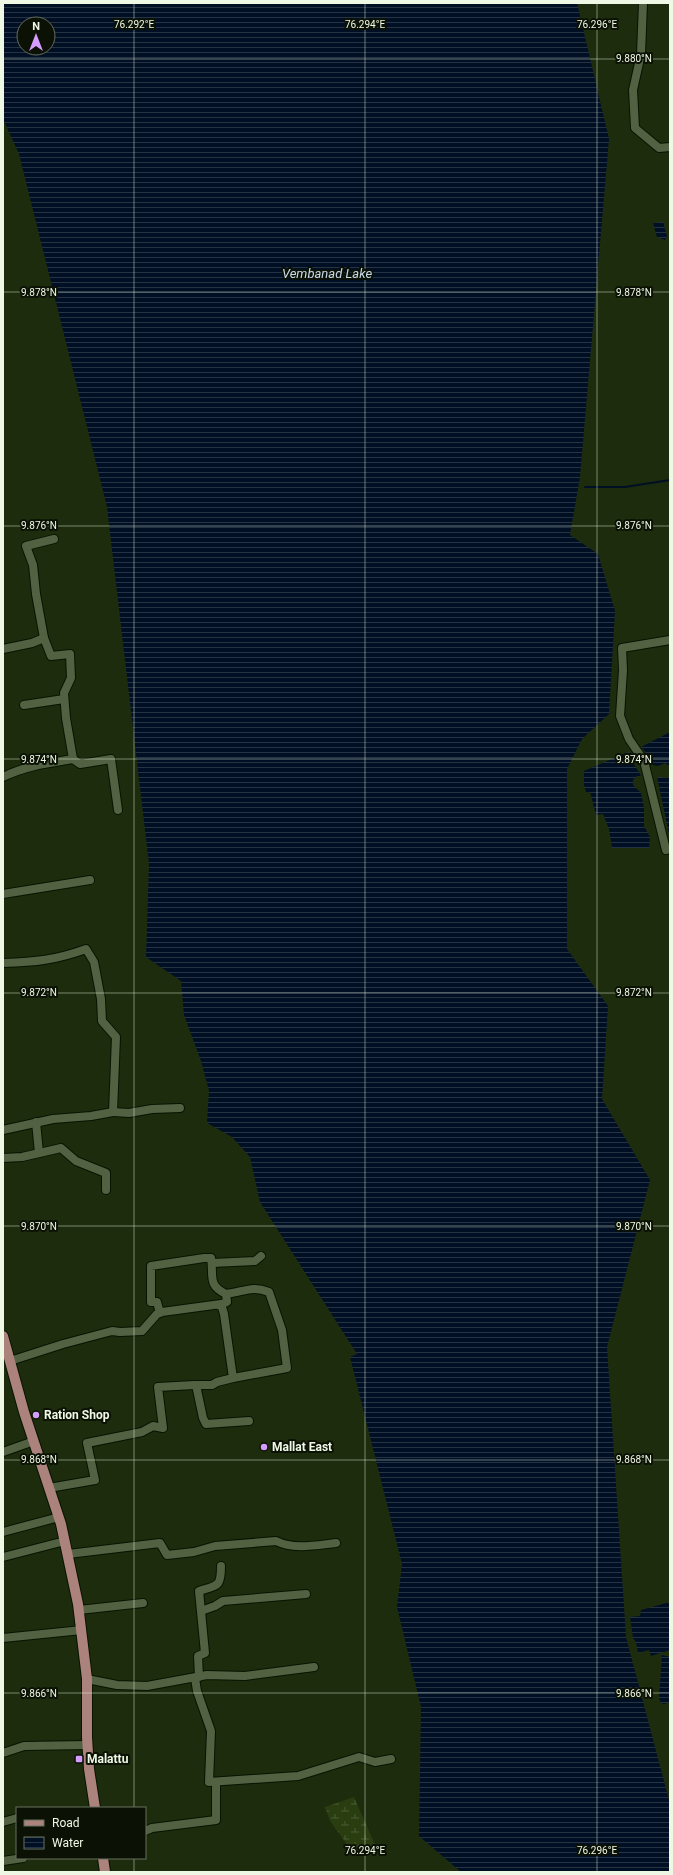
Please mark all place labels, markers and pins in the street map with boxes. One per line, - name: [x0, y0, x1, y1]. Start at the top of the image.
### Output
- place label: Ration Shop: [44, 1408, 110, 1422]
- marker: Ration Shop: [31, 1410, 41, 1420]
- place label: Mallat East: [272, 1440, 332, 1454]
- marker: Mallat East: [259, 1442, 269, 1452]
- place label: Malattu: [87, 1752, 129, 1766]
- marker: Malattu: [74, 1754, 84, 1764]

